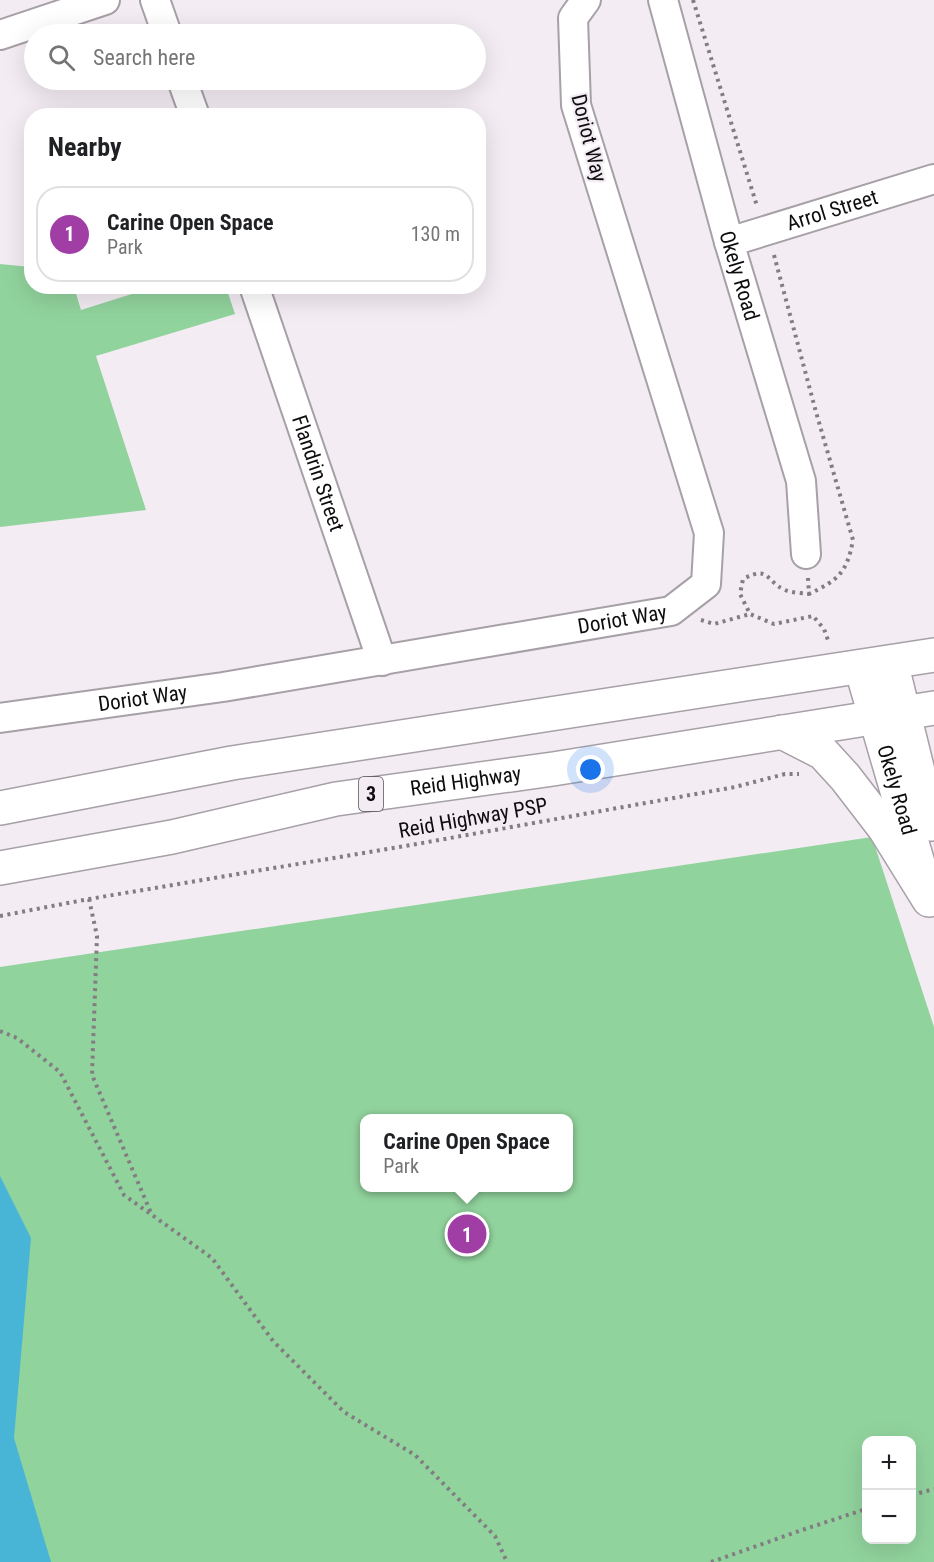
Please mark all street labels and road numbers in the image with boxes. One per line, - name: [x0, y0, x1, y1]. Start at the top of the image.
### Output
- street label: Doriot Way: [567, 92, 612, 185]
- street label: Arrol Street: [784, 185, 881, 236]
- street label: Okely Road: [715, 228, 764, 323]
- street label: Flandrin Street: [287, 412, 349, 535]
- street label: Doriot Way: [576, 600, 669, 639]
- street label: Doriot Way: [97, 680, 189, 716]
- street label: Okely Road: [872, 742, 921, 838]
- street label: Reid Highway: [409, 762, 523, 801]
- road number: 3: [359, 777, 383, 811]
- street label: Reid Highway PSP: [397, 793, 549, 843]

